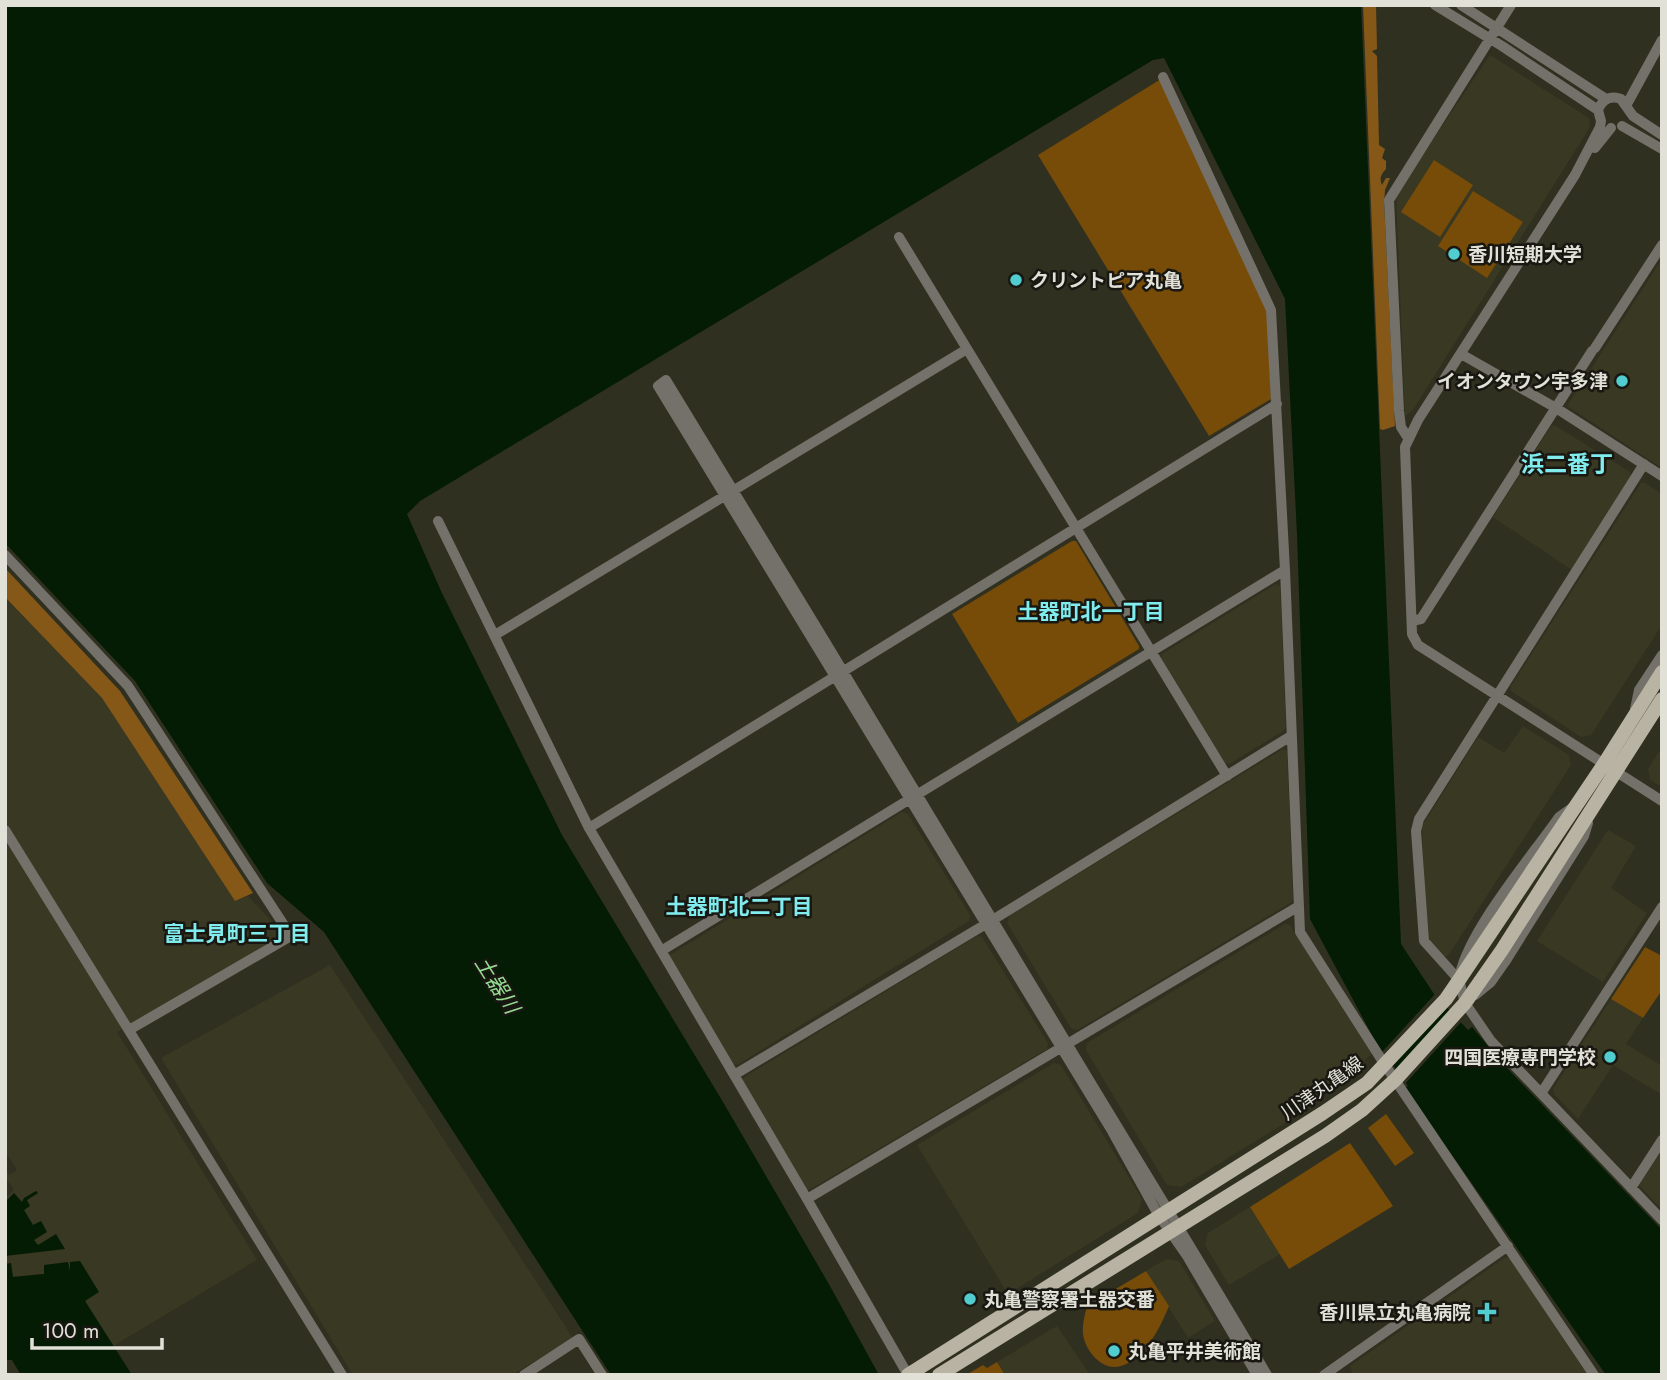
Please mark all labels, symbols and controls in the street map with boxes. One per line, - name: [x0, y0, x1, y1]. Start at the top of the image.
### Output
- place label: 香川短期大学: [1468, 241, 1582, 268]
- marker: 香川短期大学: [1446, 246, 1462, 262]
- place label: クリントピア丸亀: [1030, 267, 1182, 294]
- marker: クリントピア丸亀: [1008, 272, 1024, 288]
- place label: イオンタウン宇多津: [1437, 368, 1608, 395]
- marker: イオンタウン宇多津: [1614, 373, 1630, 389]
- district label: 浜二番丁: [1521, 447, 1613, 481]
- district label: 土器町北一丁目: [1018, 597, 1165, 627]
- district label: 土器町北二丁目: [666, 892, 813, 922]
- district label: 富士見町三丁目: [164, 919, 311, 949]
- water label: 土器川: [468, 950, 527, 1021]
- place label: 四国医療専門学校: [1444, 1044, 1596, 1071]
- marker: 四国医療専門学校: [1602, 1049, 1618, 1065]
- street label: 川津丸亀線: [1275, 1050, 1369, 1126]
- place label: 丸亀警察署土器交番: [984, 1286, 1155, 1313]
- marker: 丸亀警察署土器交番: [962, 1291, 978, 1307]
- place label: 香川県立丸亀病院: [1319, 1299, 1471, 1326]
- marker: 香川県立丸亀病院: [1477, 1302, 1497, 1322]
- scale bar: [32, 1306, 161, 1350]
- text: 100 m: [42, 1316, 99, 1346]
- place label: 丸亀平井美術館: [1128, 1338, 1261, 1365]
- marker: 丸亀平井美術館: [1106, 1343, 1122, 1359]

